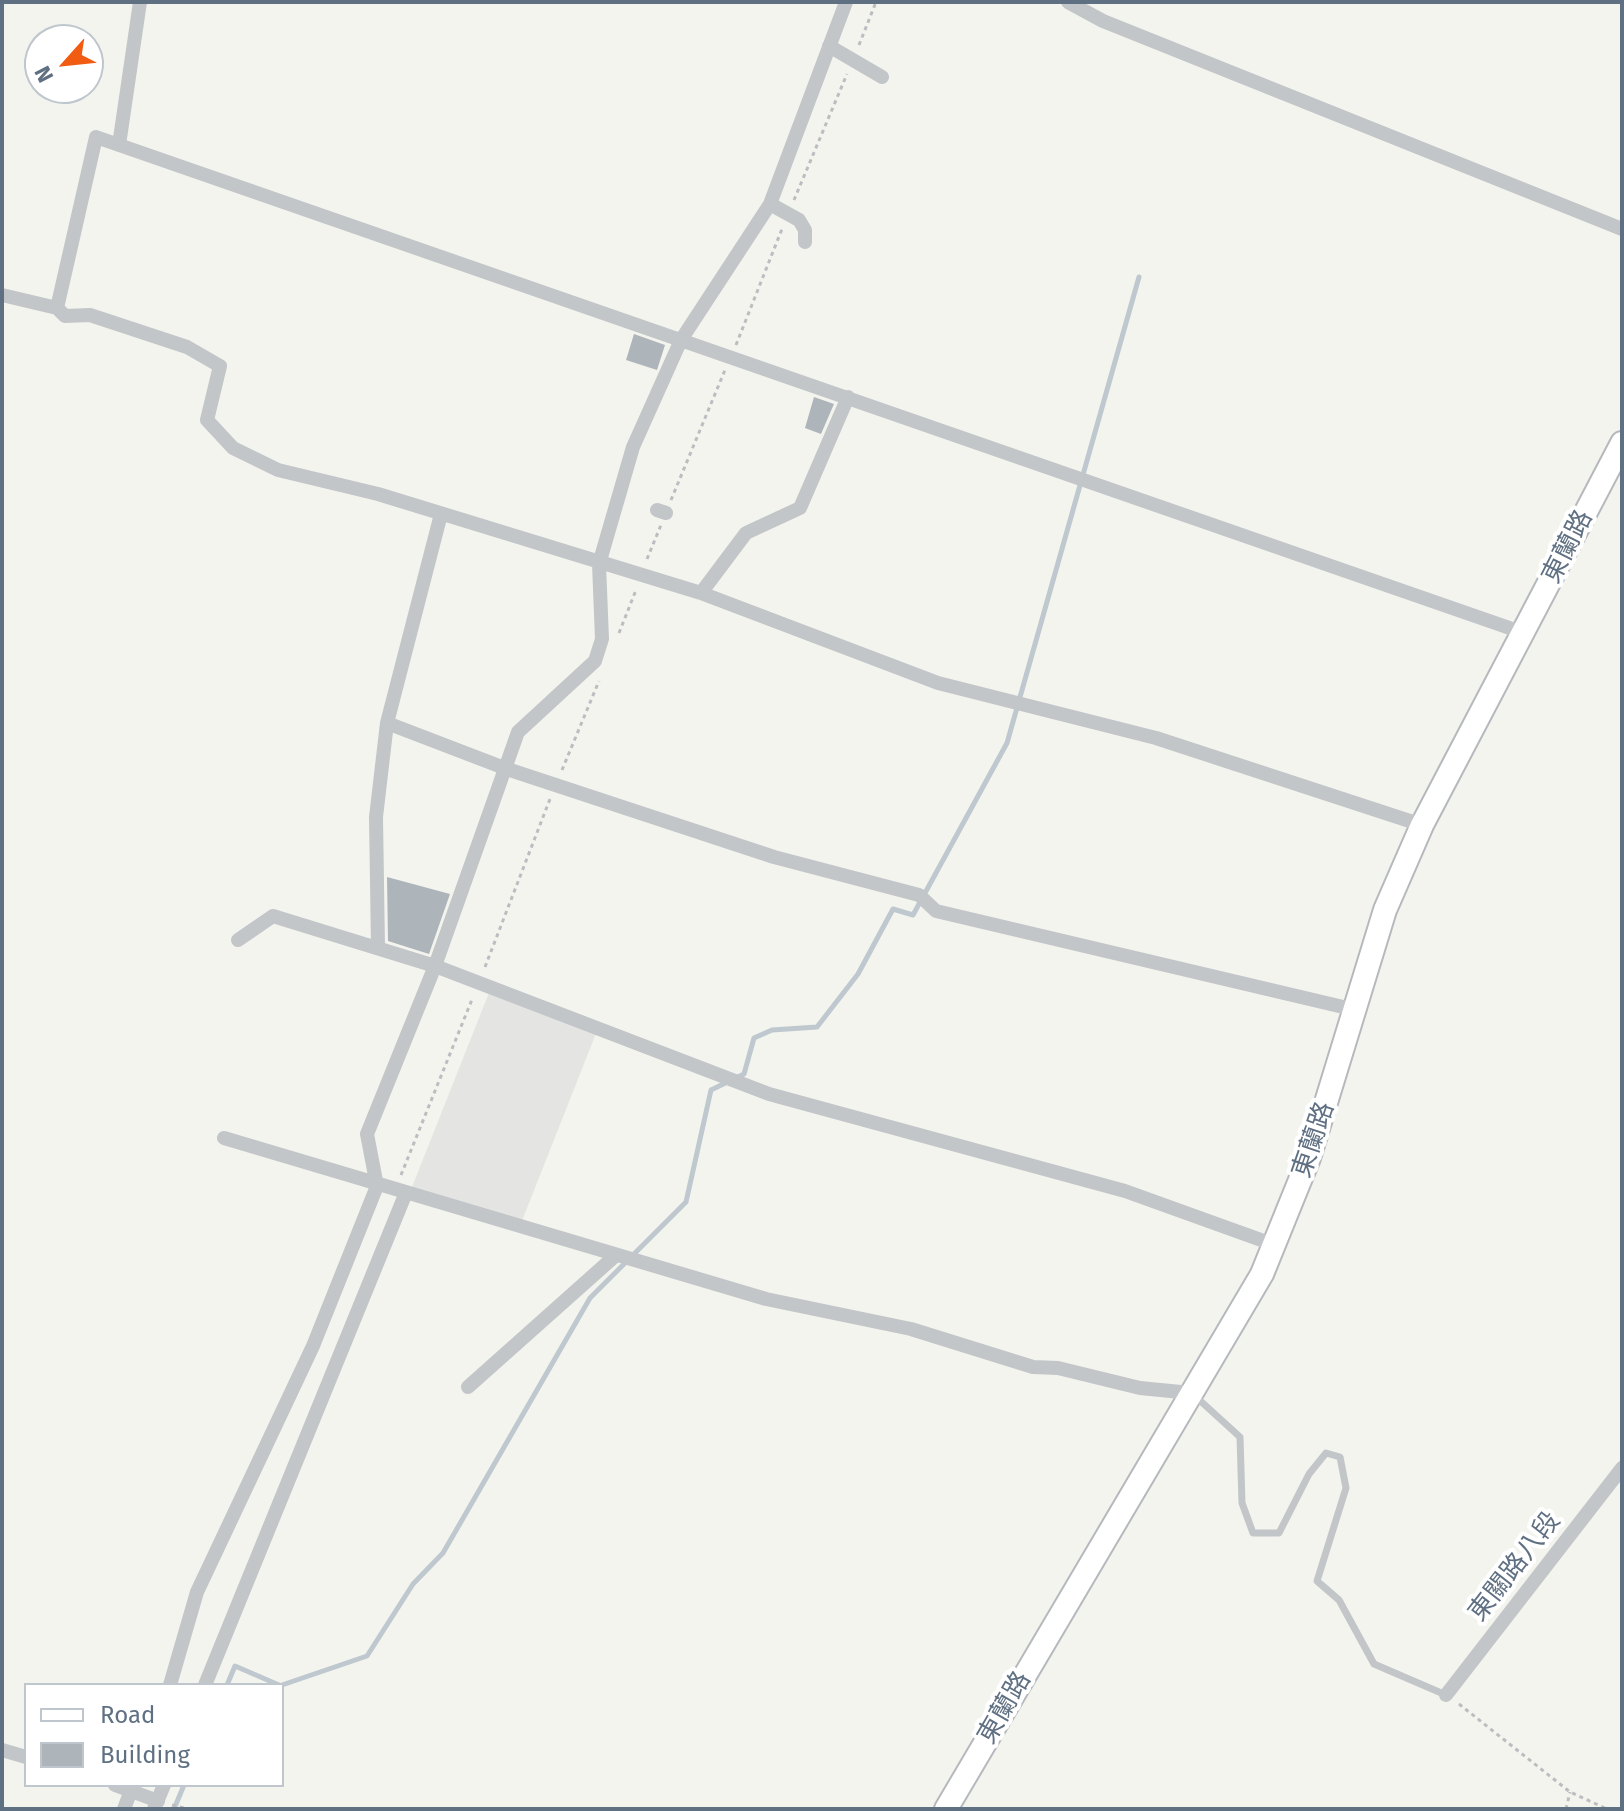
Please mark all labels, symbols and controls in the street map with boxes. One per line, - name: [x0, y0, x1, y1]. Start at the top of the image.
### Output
- north arrow: [24, 24, 104, 104]
- text: N: [29, 62, 59, 87]
- street label: 東蘭路: [1536, 505, 1600, 589]
- street label: 東蘭路: [1287, 1098, 1341, 1182]
- street label: 東關路八段: [1463, 1506, 1567, 1628]
- street label: 東蘭路: [972, 1666, 1038, 1750]
- legend: [24, 1683, 284, 1787]
- text: Road: [100, 1701, 155, 1729]
- text: Building: [100, 1741, 190, 1769]

